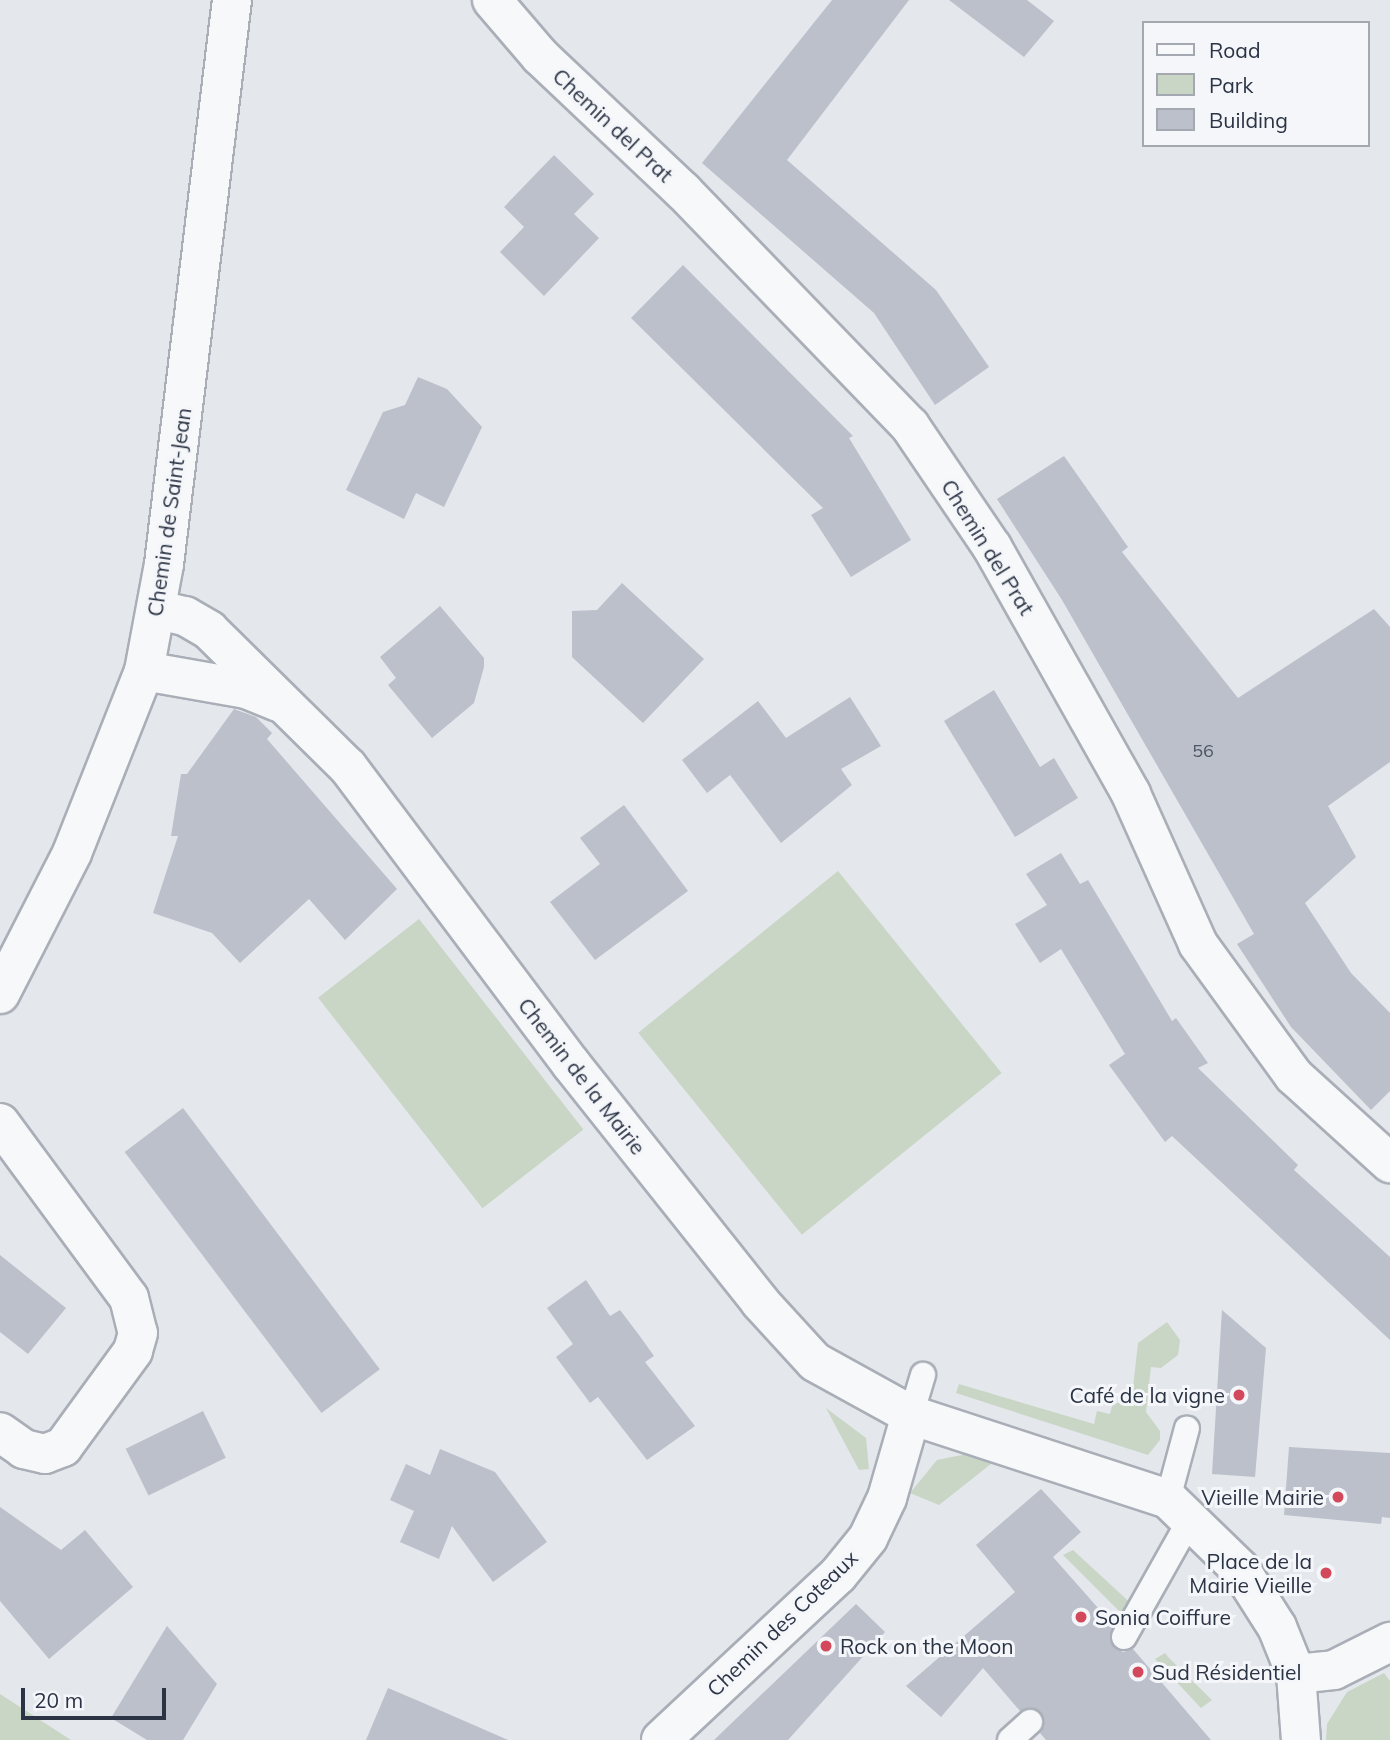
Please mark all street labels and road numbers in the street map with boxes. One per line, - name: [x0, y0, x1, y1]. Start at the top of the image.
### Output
- street label: Chemin del Prat: [548, 63, 678, 187]
- street label: Chemin de Saint-Jean: [142, 406, 196, 618]
- street label: Chemin del Prat: [936, 475, 1040, 619]
- street label: Chemin de la Mairie: [513, 993, 651, 1159]
- street label: Chemin des Coteaux: [702, 1545, 862, 1701]

